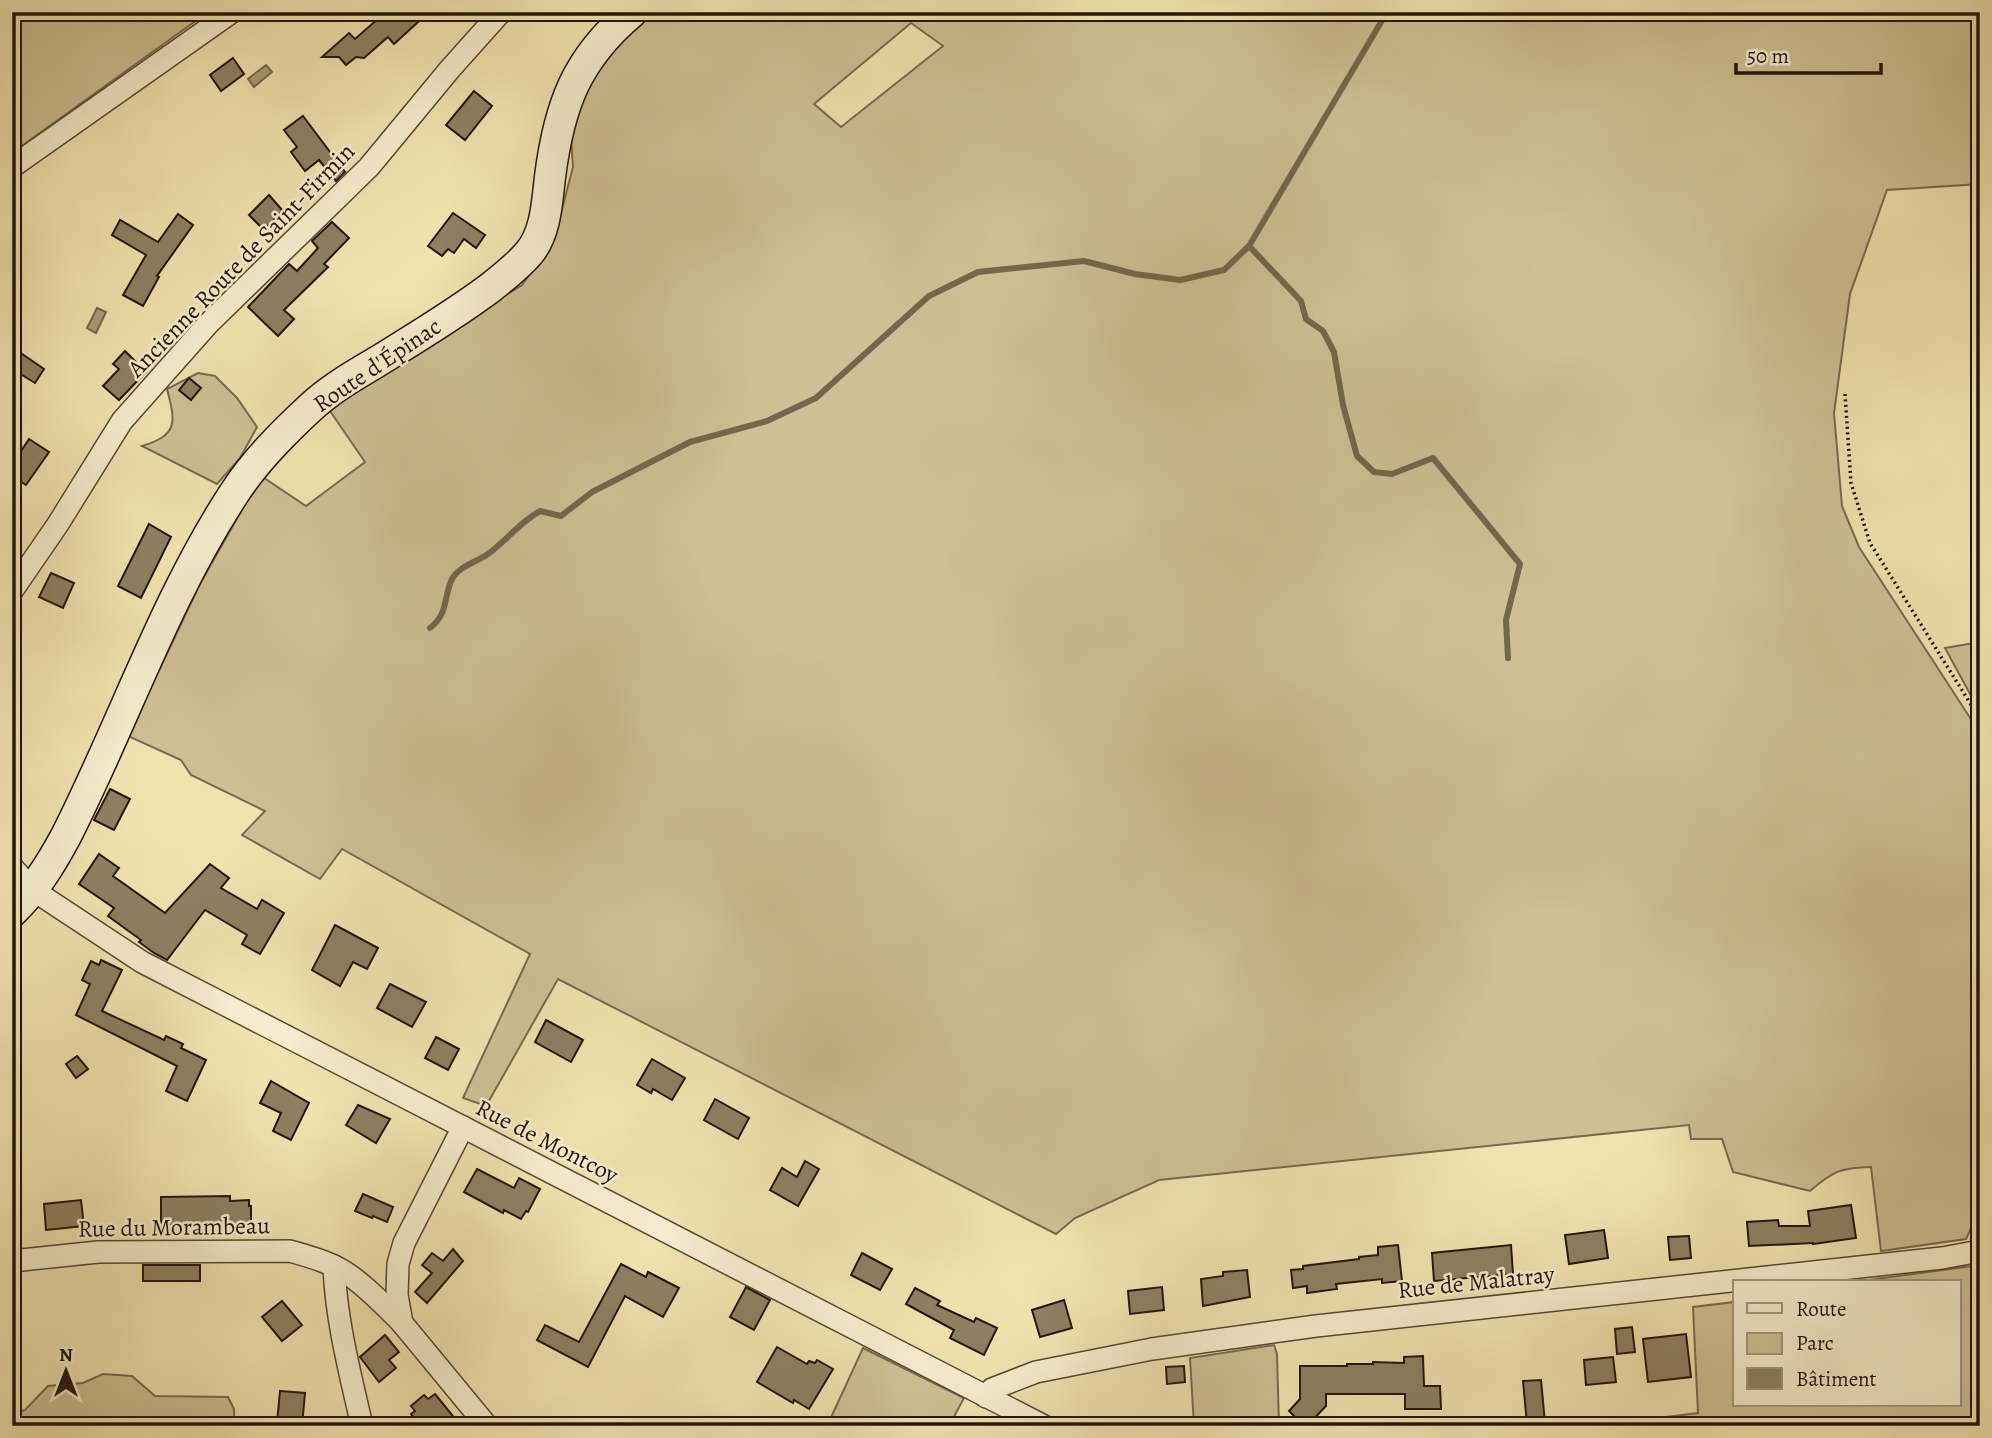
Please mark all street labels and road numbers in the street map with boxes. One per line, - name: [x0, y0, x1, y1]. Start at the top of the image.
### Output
- street label: Ancienne Route de Saint-Firmin: [120, 136, 362, 385]
- street label: Route d'Épinac: [307, 310, 447, 420]
- street label: Rue de Montcoy: [470, 1091, 624, 1191]
- street label: Rue du Morambeau: [78, 1209, 270, 1245]
- street label: Rue de Malatray: [1396, 1258, 1556, 1306]

